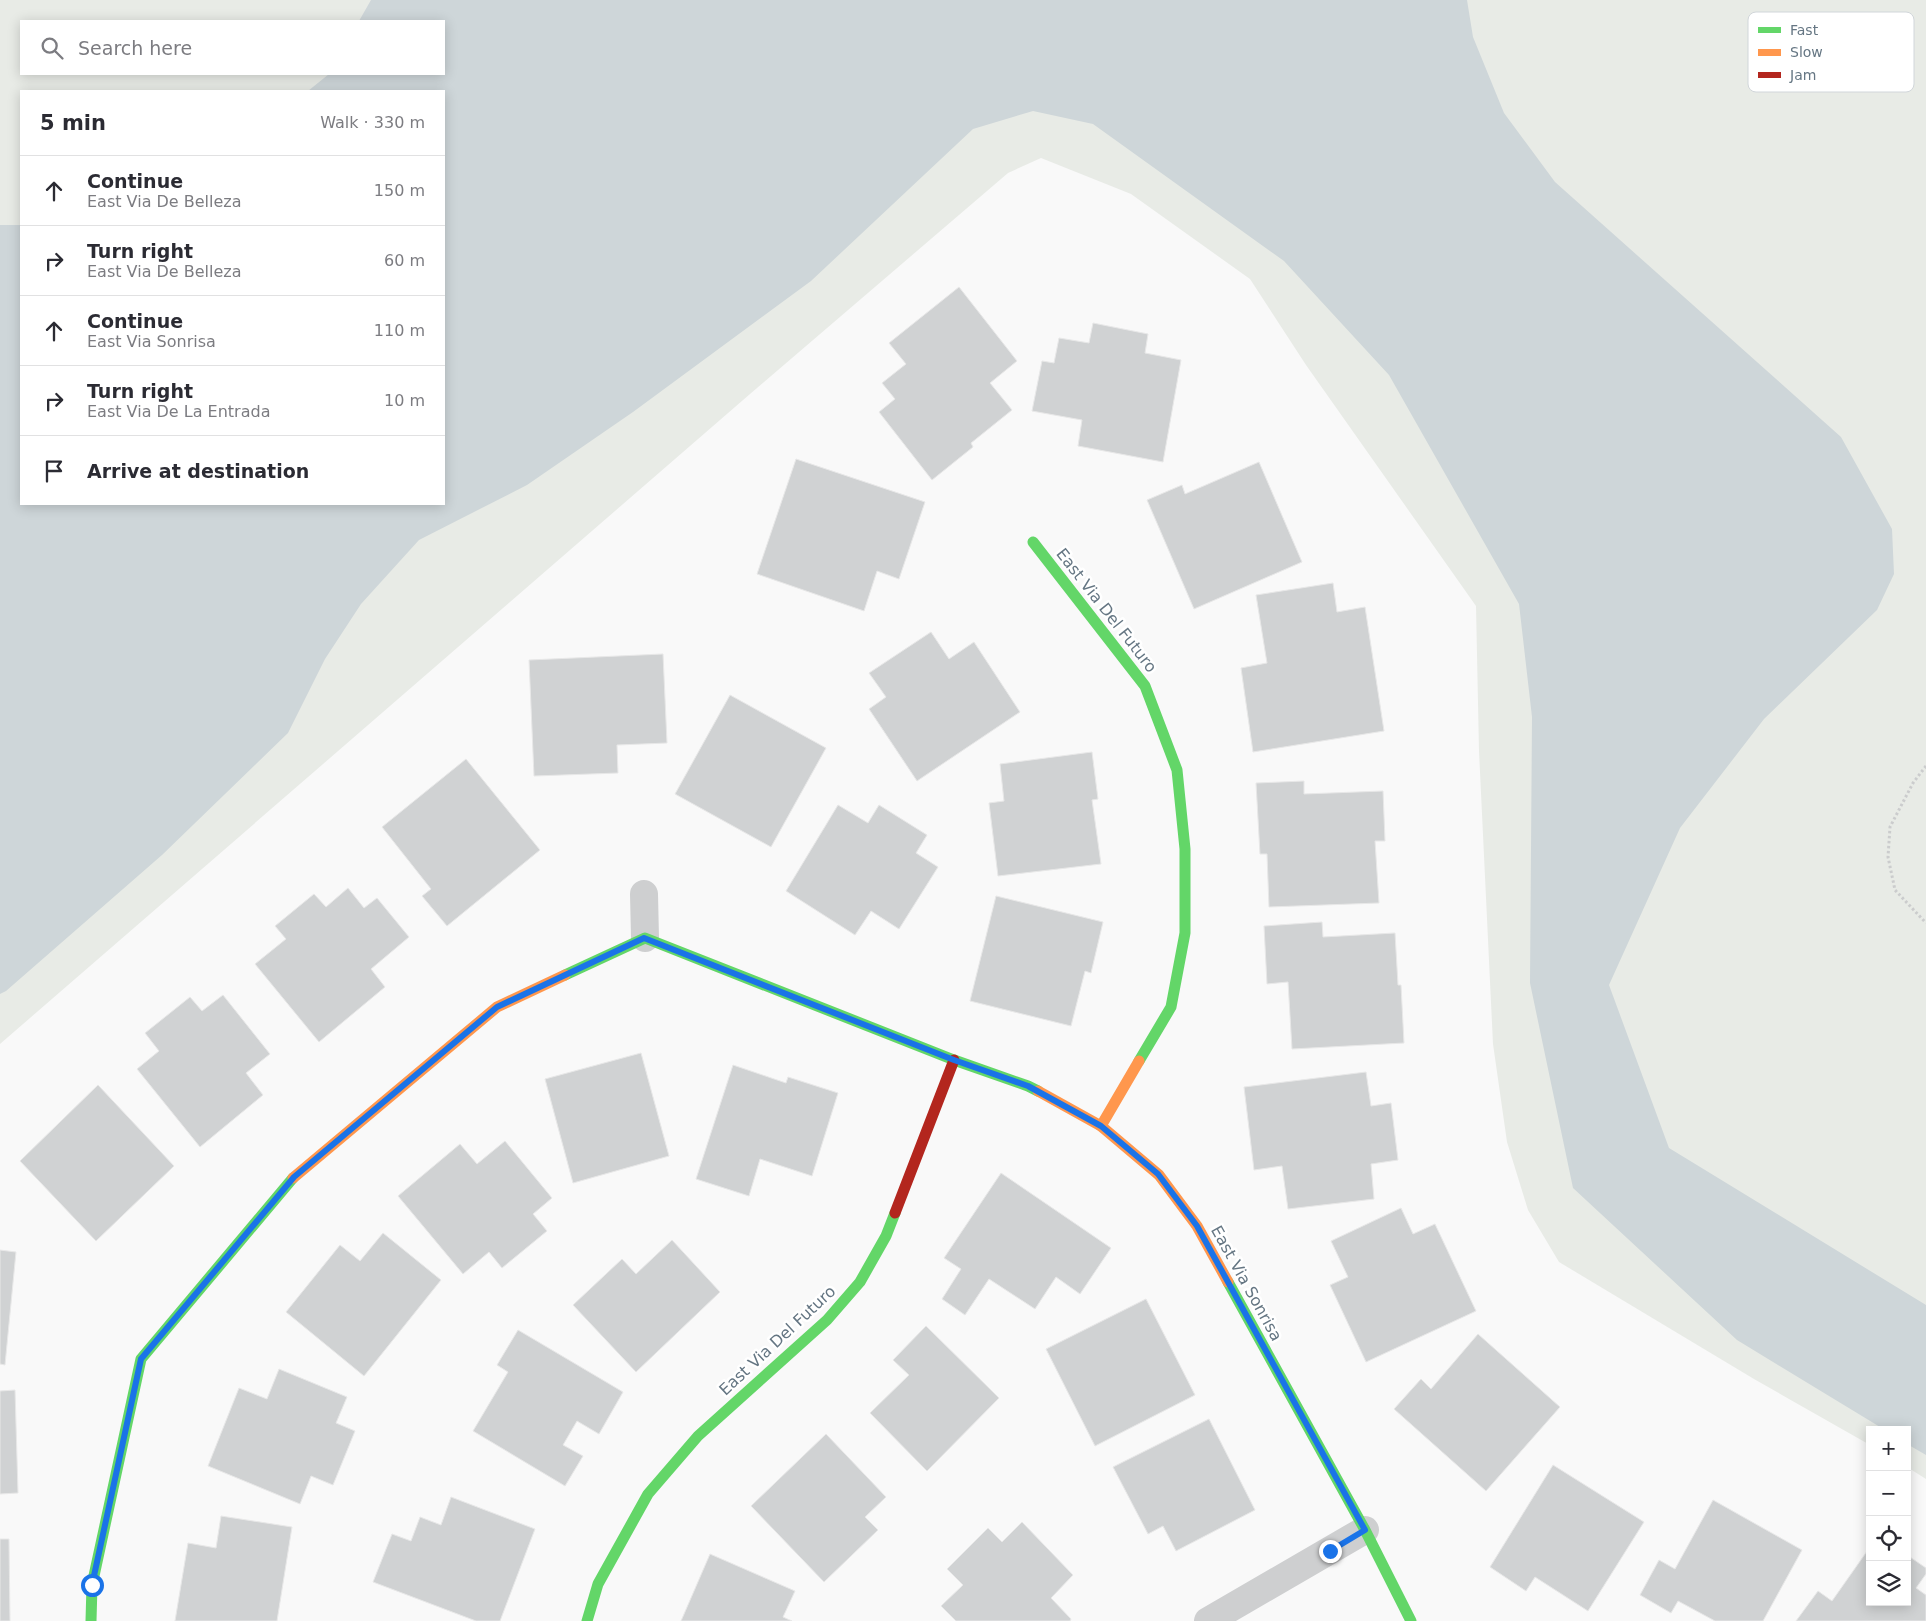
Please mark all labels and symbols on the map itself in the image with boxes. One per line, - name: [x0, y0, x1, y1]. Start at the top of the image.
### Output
- legend: [1748, 12, 1914, 92]
- text: Fast: [1790, 22, 1819, 38]
- text: Slow: [1790, 44, 1823, 60]
- text: Jam: [1789, 67, 1816, 83]
- street label: East Via Del Futuro: [1052, 545, 1161, 676]
- street label: East Via Sonrisa: [1207, 1222, 1286, 1344]
- street label: East Via Del Futuro: [715, 1282, 839, 1399]
- route end: [1319, 1540, 1342, 1563]
- route start: [81, 1574, 104, 1597]

